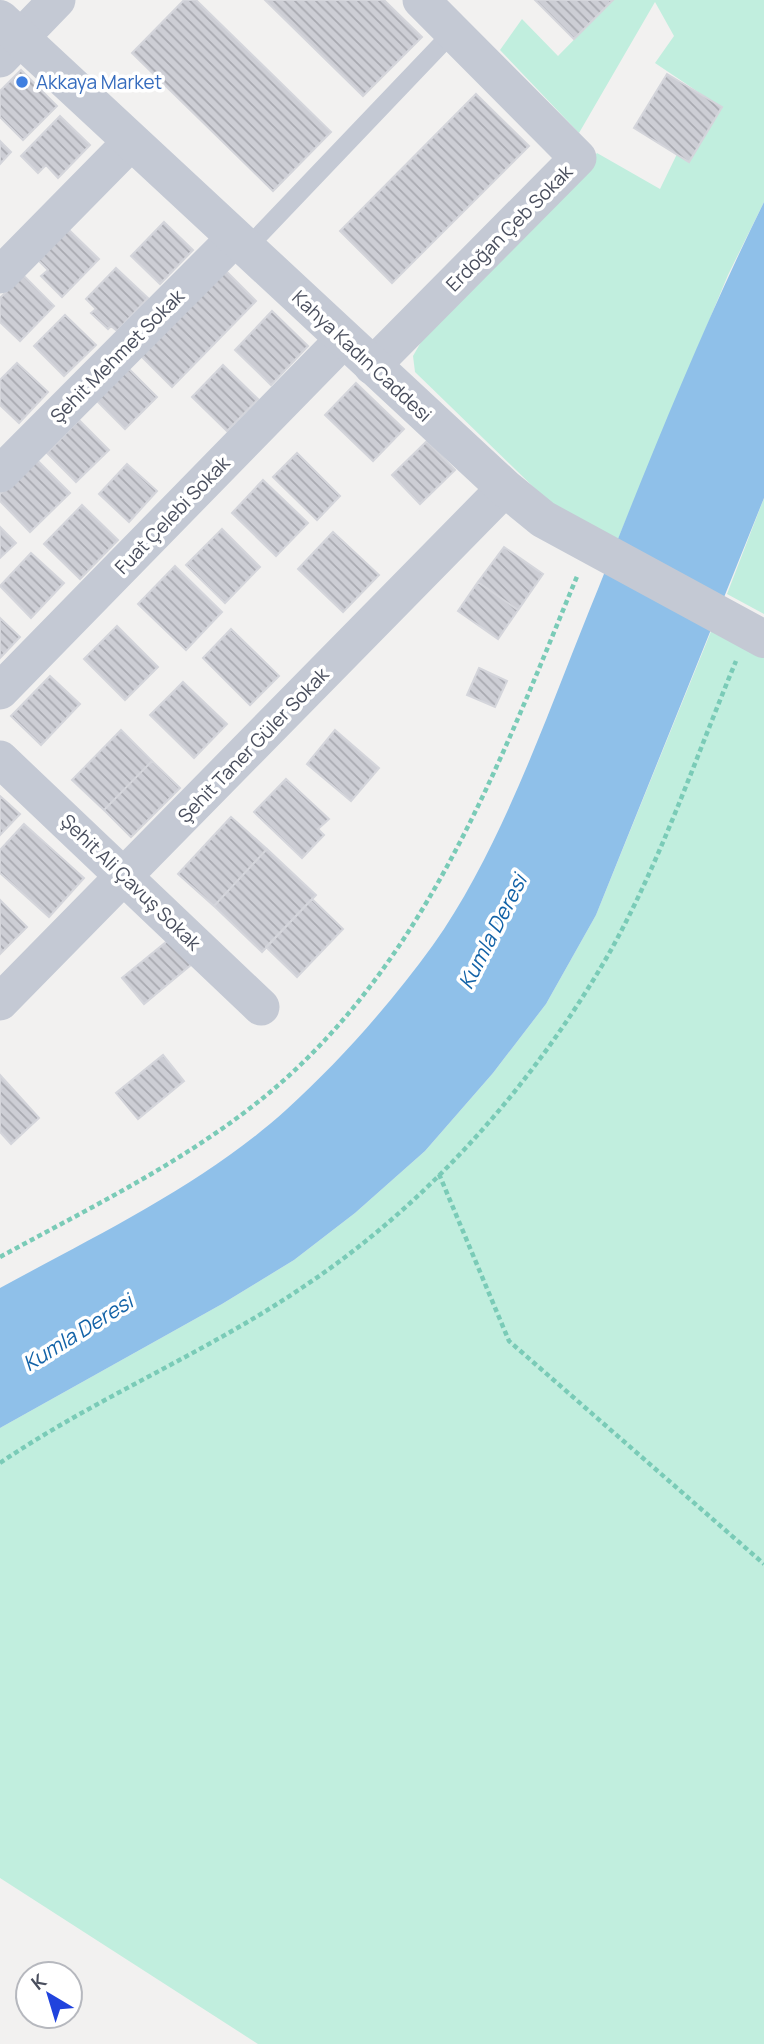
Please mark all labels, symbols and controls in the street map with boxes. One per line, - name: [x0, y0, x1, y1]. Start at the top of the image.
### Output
- place label: Akkaya Market: [36, 69, 162, 95]
- marker: Akkaya Market: [14, 74, 30, 90]
- street label: Erdoğan Çeb Sokak: [440, 159, 578, 297]
- street label: Şehit Mehmet Sokak: [44, 283, 190, 429]
- street label: Kahya Kadın Caddesi: [287, 284, 437, 428]
- street label: Fuat Çelebi Sokak: [109, 450, 236, 580]
- street label: Şehit Taner Güler Sokak: [172, 661, 335, 828]
- street label: Şehit Ali Çavuş Sokak: [55, 808, 207, 956]
- water label: Kumla Deresi: [451, 867, 534, 993]
- water label: Kumla Deresi: [17, 1286, 140, 1377]
- north arrow: [14, 1960, 84, 2030]
- text: K: [26, 1967, 52, 1996]

